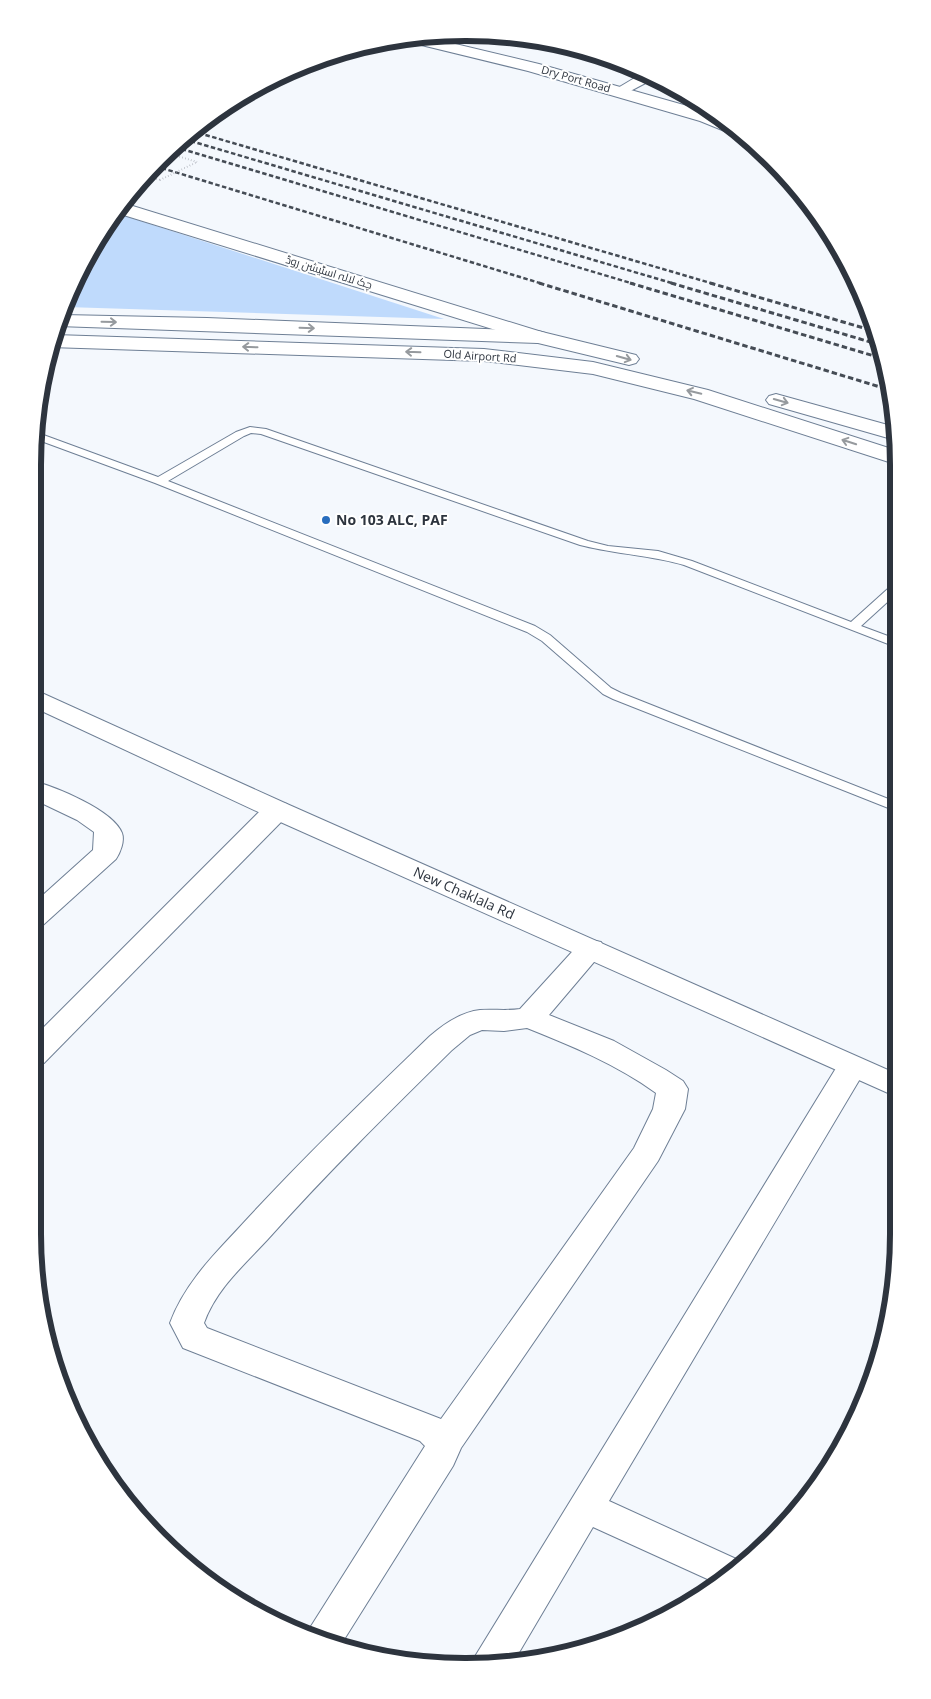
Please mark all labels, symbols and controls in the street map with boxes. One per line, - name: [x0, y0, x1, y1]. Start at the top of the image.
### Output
- street label: Dry Port Road: [540, 61, 613, 96]
- street label: چک لالہ اسٹیشن روڈ: [284, 251, 374, 292]
- one-way arrow: [101, 317, 117, 327]
- one-way arrow: [299, 323, 315, 332]
- one-way arrow: [242, 342, 258, 352]
- street label: Old Airport Rd: [443, 345, 517, 366]
- one-way arrow: [405, 347, 421, 357]
- one-way arrow: [616, 353, 632, 363]
- one-way arrow: [686, 387, 702, 396]
- one-way arrow: [772, 397, 788, 406]
- one-way arrow: [841, 437, 857, 446]
- place label: No 103 ALC, PAF: [336, 510, 448, 529]
- marker: No 103 ALC, PAF: [320, 514, 332, 526]
- street label: New Chaklala Rd: [411, 862, 518, 923]

